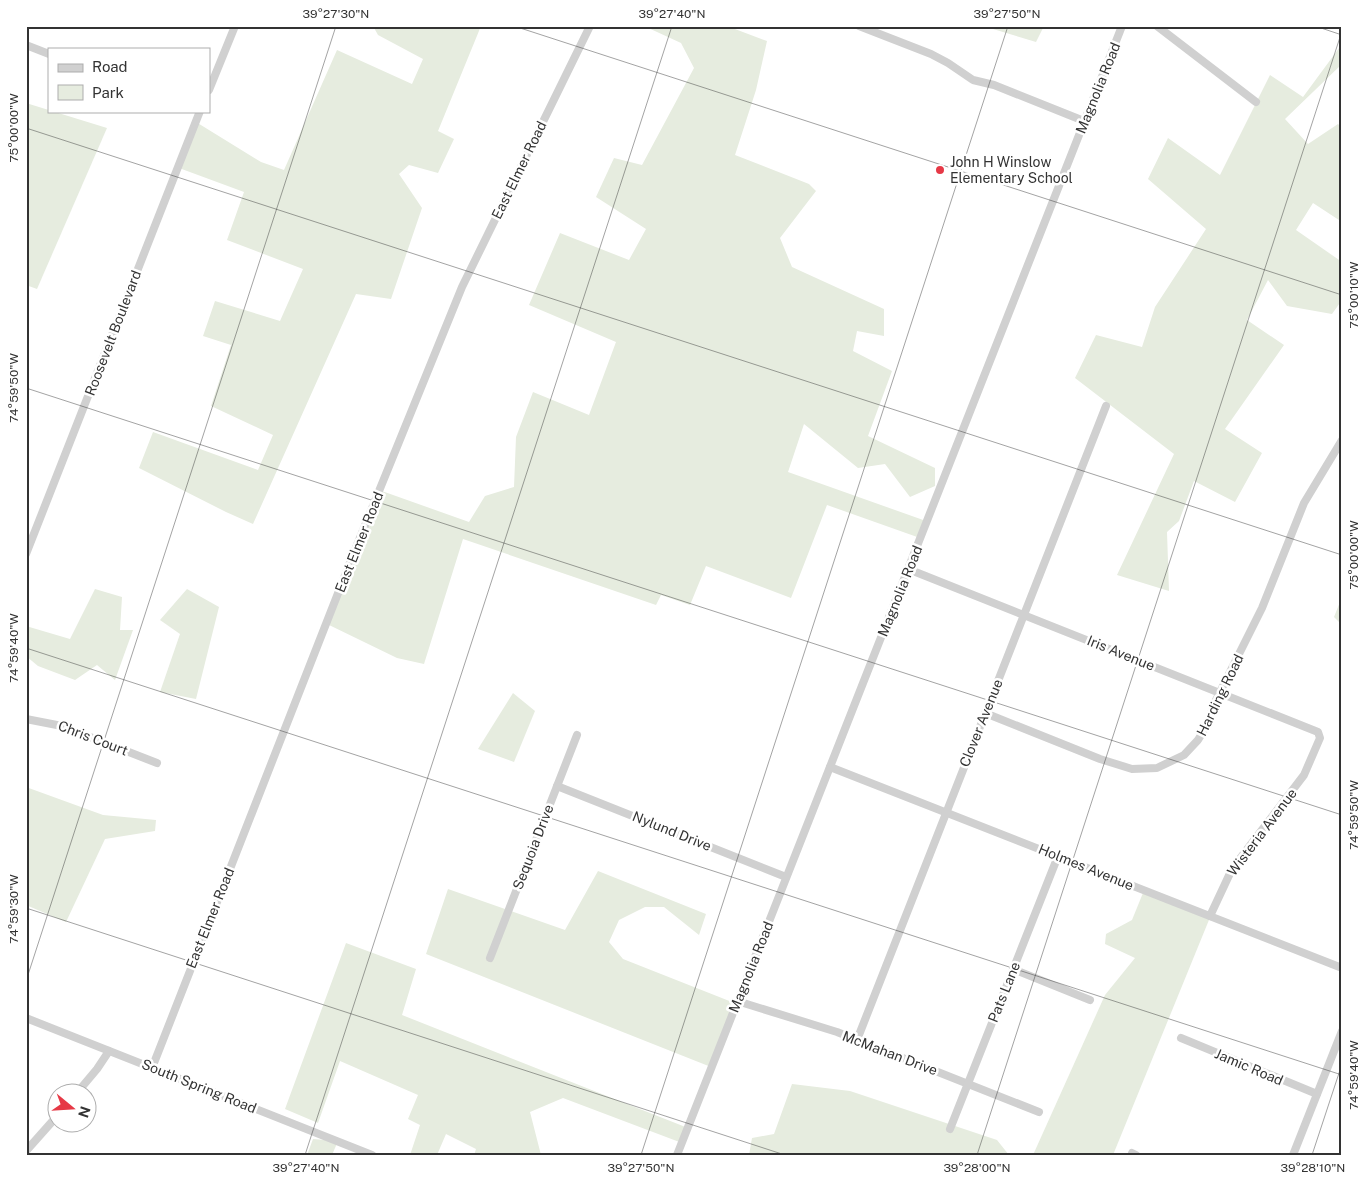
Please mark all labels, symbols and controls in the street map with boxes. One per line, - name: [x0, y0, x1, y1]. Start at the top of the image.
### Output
- text: 39°27'30"N: [303, 7, 369, 21]
- text: 39°27'40"N: [639, 7, 705, 21]
- text: 39°27'50"N: [973, 7, 1041, 21]
- street label: Magnolia Road: [1072, 40, 1124, 136]
- legend: [48, 48, 210, 112]
- text: Road: [92, 58, 128, 75]
- text: Park: [92, 84, 124, 101]
- text: 75°00'00"W: [7, 93, 21, 163]
- street label: East Elmer Road: [488, 118, 550, 222]
- place label: John H Winslow Elementary School: [950, 154, 1073, 186]
- marker: John H Winslow Elementary School: [934, 164, 946, 176]
- text: 75°00'10"W: [1347, 261, 1361, 328]
- street label: Roosevelt Boulevard: [82, 268, 144, 398]
- text: 74°59'50"W: [7, 353, 21, 423]
- street label: East Elmer Road: [332, 489, 386, 595]
- text: 75°00'00"W: [1347, 520, 1361, 590]
- street label: Magnolia Road: [874, 543, 926, 639]
- text: 74°59'40"W: [7, 613, 21, 683]
- street label: Iris Avenue: [1085, 632, 1157, 674]
- street label: Harding Road: [1193, 651, 1247, 739]
- street label: Clover Avenue: [956, 677, 1006, 769]
- street label: Chris Court: [56, 717, 130, 759]
- text: 74°59'50"W: [1347, 780, 1361, 850]
- street label: Wisteria Avenue: [1224, 785, 1300, 879]
- street label: Sequoia Drive: [509, 802, 557, 892]
- street label: Nylund Drive: [630, 808, 714, 854]
- street label: Holmes Avenue: [1036, 841, 1136, 893]
- street label: East Elmer Road: [183, 865, 237, 971]
- text: 74°59'30"W: [7, 874, 21, 944]
- street label: Magnolia Road: [725, 919, 777, 1015]
- street label: Pats Lane: [985, 959, 1023, 1025]
- street label: McMahan Drive: [840, 1027, 940, 1079]
- text: 74°59'40"W: [1347, 1040, 1361, 1110]
- street label: Jamic Road: [1212, 1045, 1286, 1089]
- street label: South Spring Road: [139, 1056, 259, 1116]
- north arrow: [48, 1084, 98, 1134]
- text: N: [75, 1104, 94, 1120]
- text: 39°27'40"N: [273, 1161, 339, 1175]
- text: 39°27'50"N: [607, 1161, 675, 1175]
- text: 39°28'00"N: [943, 1161, 1011, 1175]
- text: 39°28'10"N: [1281, 1161, 1345, 1175]

